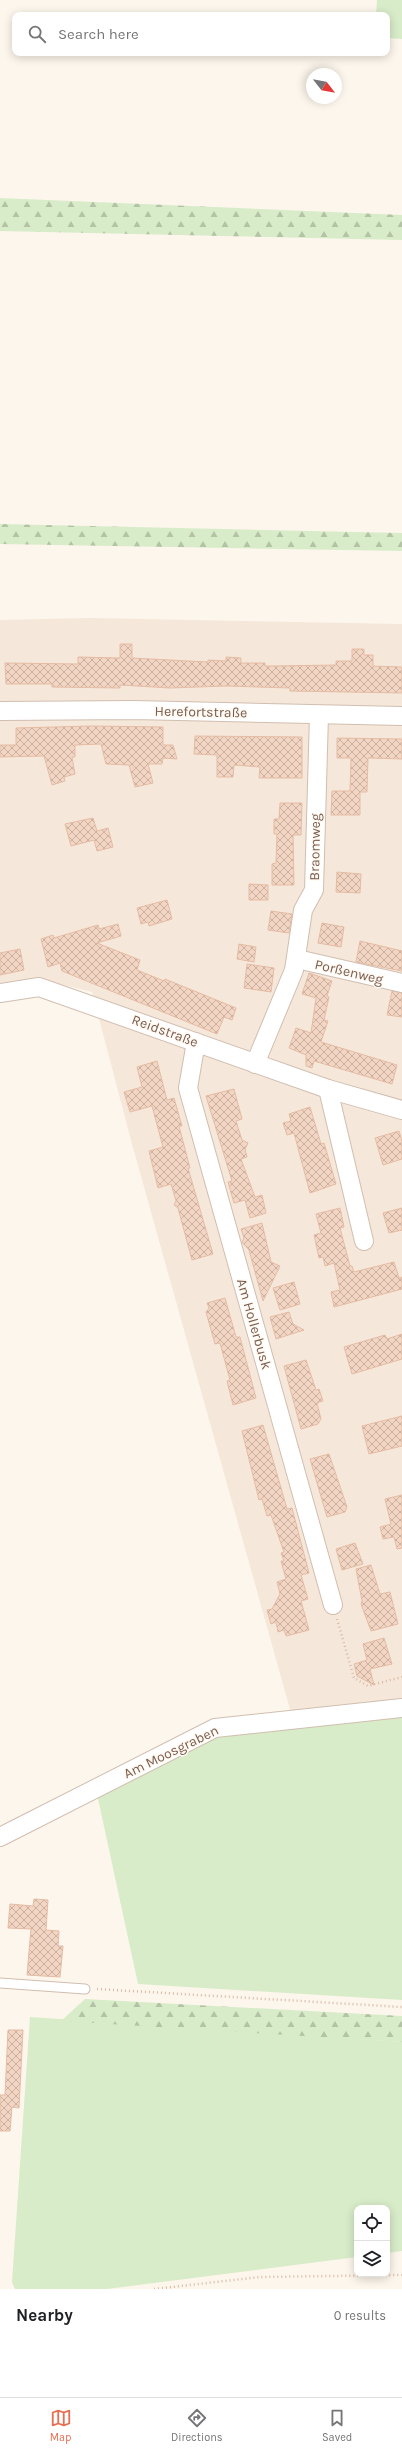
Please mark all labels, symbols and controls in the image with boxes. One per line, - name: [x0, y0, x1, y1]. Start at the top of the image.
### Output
- search box: [12, 12, 390, 56]
- icon: search: [26, 23, 48, 45]
- text: Search here: [58, 25, 139, 43]
- north arrow: [306, 68, 342, 104]
- street label: Herefortstraße: [154, 703, 248, 721]
- street label: Braomweg: [306, 813, 324, 881]
- street label: Porßenweg: [313, 956, 385, 988]
- street label: Reidstraße: [129, 1011, 201, 1051]
- street label: Am Hollerbusk: [233, 1277, 275, 1371]
- street label: Am Moosgraben: [121, 1722, 221, 1782]
- map controls: [354, 2205, 390, 2277]
- button: locate: [354, 2205, 390, 2241]
- button: layers: [354, 2241, 390, 2277]
- text: Nearby: [16, 2305, 73, 2325]
- text: 0 results: [334, 2308, 386, 2323]
- tab: Map: [50, 2407, 72, 2444]
- tab: Directions: [171, 2407, 223, 2444]
- tab: Saved: [322, 2407, 352, 2444]

